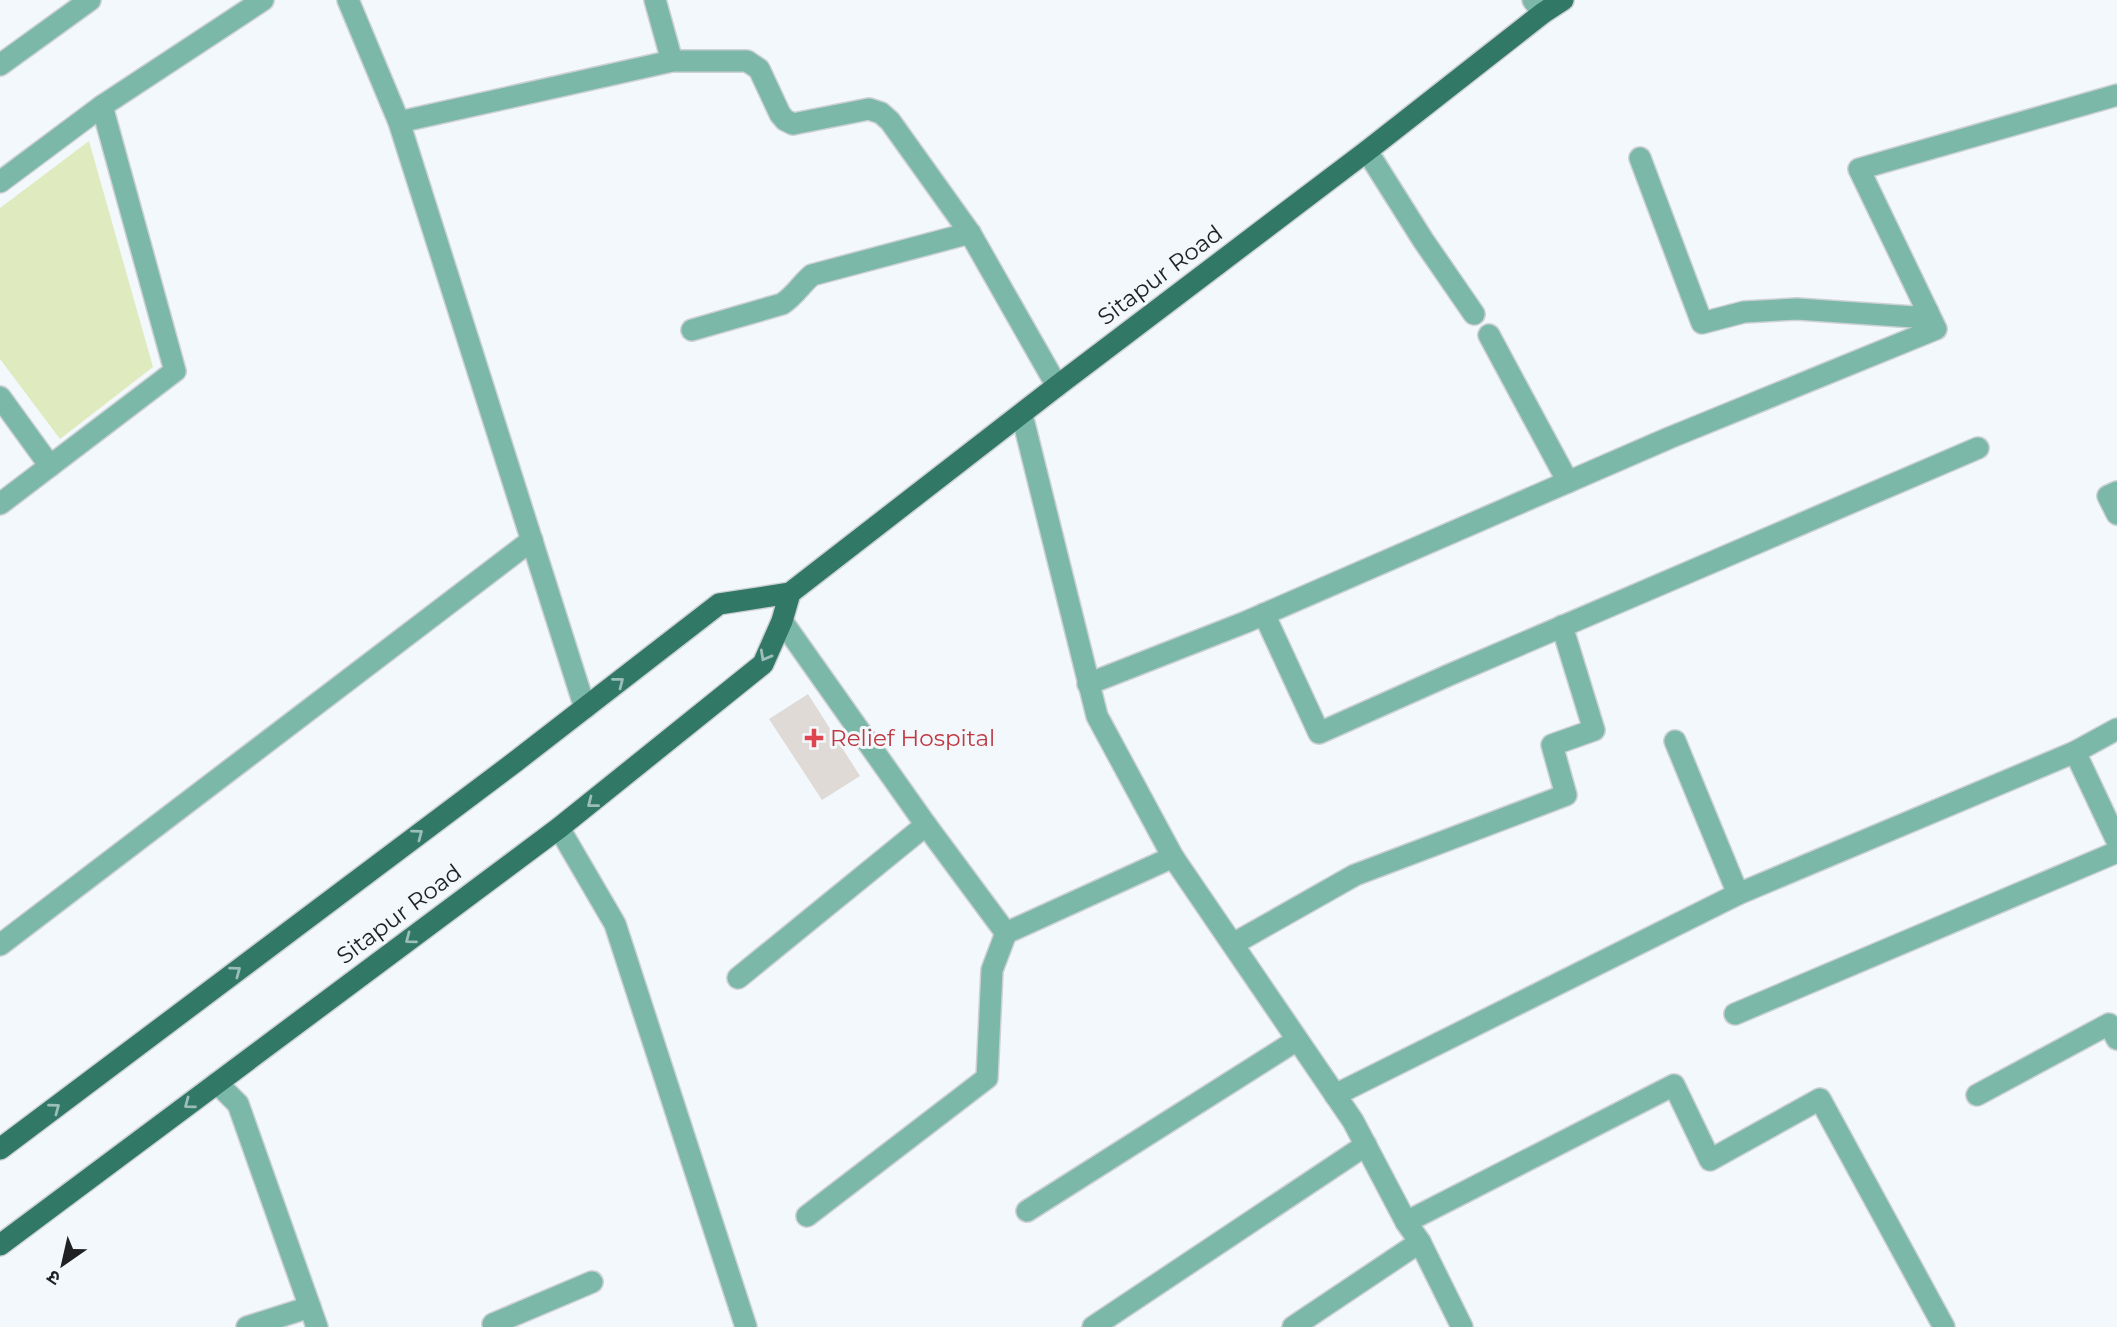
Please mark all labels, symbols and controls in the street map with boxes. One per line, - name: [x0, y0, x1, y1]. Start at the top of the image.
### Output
- street label: Sitapur Road: [1092, 219, 1228, 331]
- one-way arrow: [760, 649, 773, 662]
- one-way arrow: [611, 677, 624, 690]
- place label: Relief Hospital: [830, 724, 995, 752]
- marker: Relief Hospital: [804, 728, 824, 748]
- one-way arrow: [588, 794, 600, 807]
- one-way arrow: [410, 830, 423, 843]
- street label: Sitapur Road: [331, 858, 467, 970]
- one-way arrow: [405, 931, 418, 943]
- one-way arrow: [229, 967, 241, 979]
- one-way arrow: [184, 1096, 196, 1109]
- one-way arrow: [47, 1103, 59, 1116]
- north arrow: [28, 1229, 98, 1299]
- text: उ: [42, 1265, 65, 1290]

